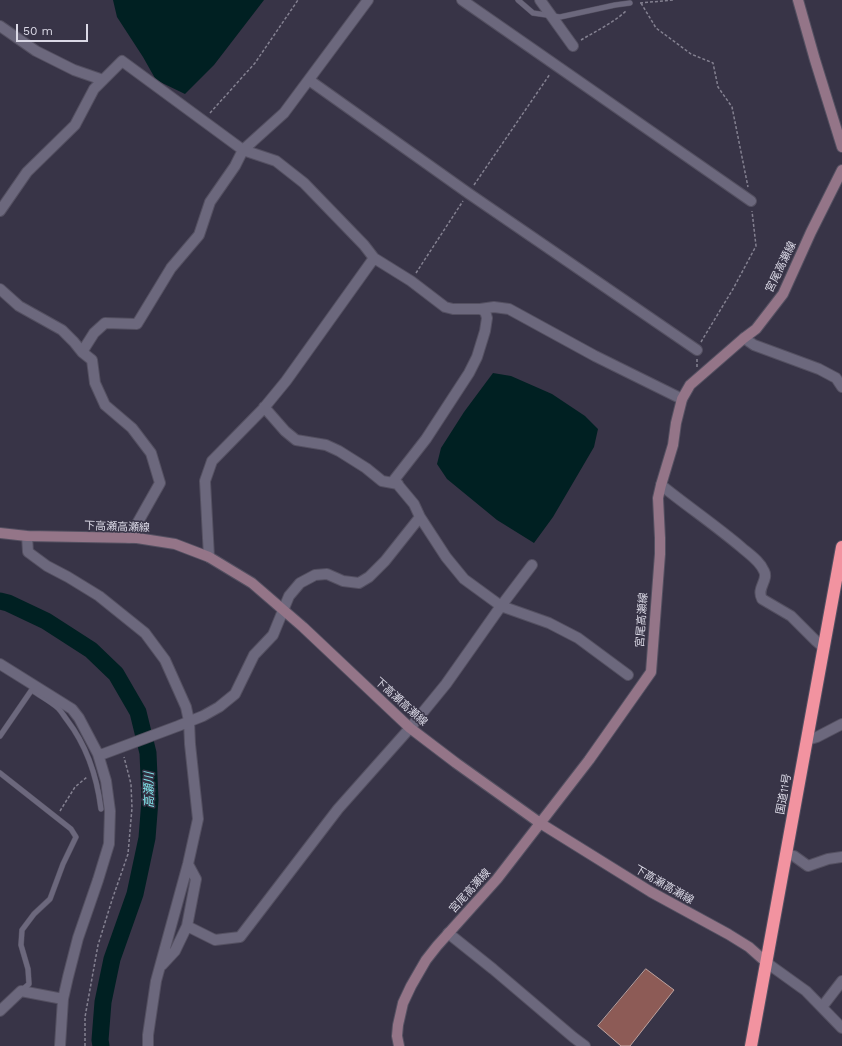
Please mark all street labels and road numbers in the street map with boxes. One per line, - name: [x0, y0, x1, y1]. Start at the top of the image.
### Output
- street label: 宮尾高瀬線: [763, 239, 799, 295]
- street label: 下高瀬高瀬線: [84, 519, 150, 535]
- street label: 宮尾高瀬線: [633, 592, 651, 648]
- street label: 下高瀬高瀬線: [372, 675, 430, 729]
- street label: 国道11号: [774, 772, 794, 816]
- street label: 下高瀬高瀬線: [632, 863, 696, 907]
- street label: 宮尾高瀬線: [447, 866, 493, 916]

